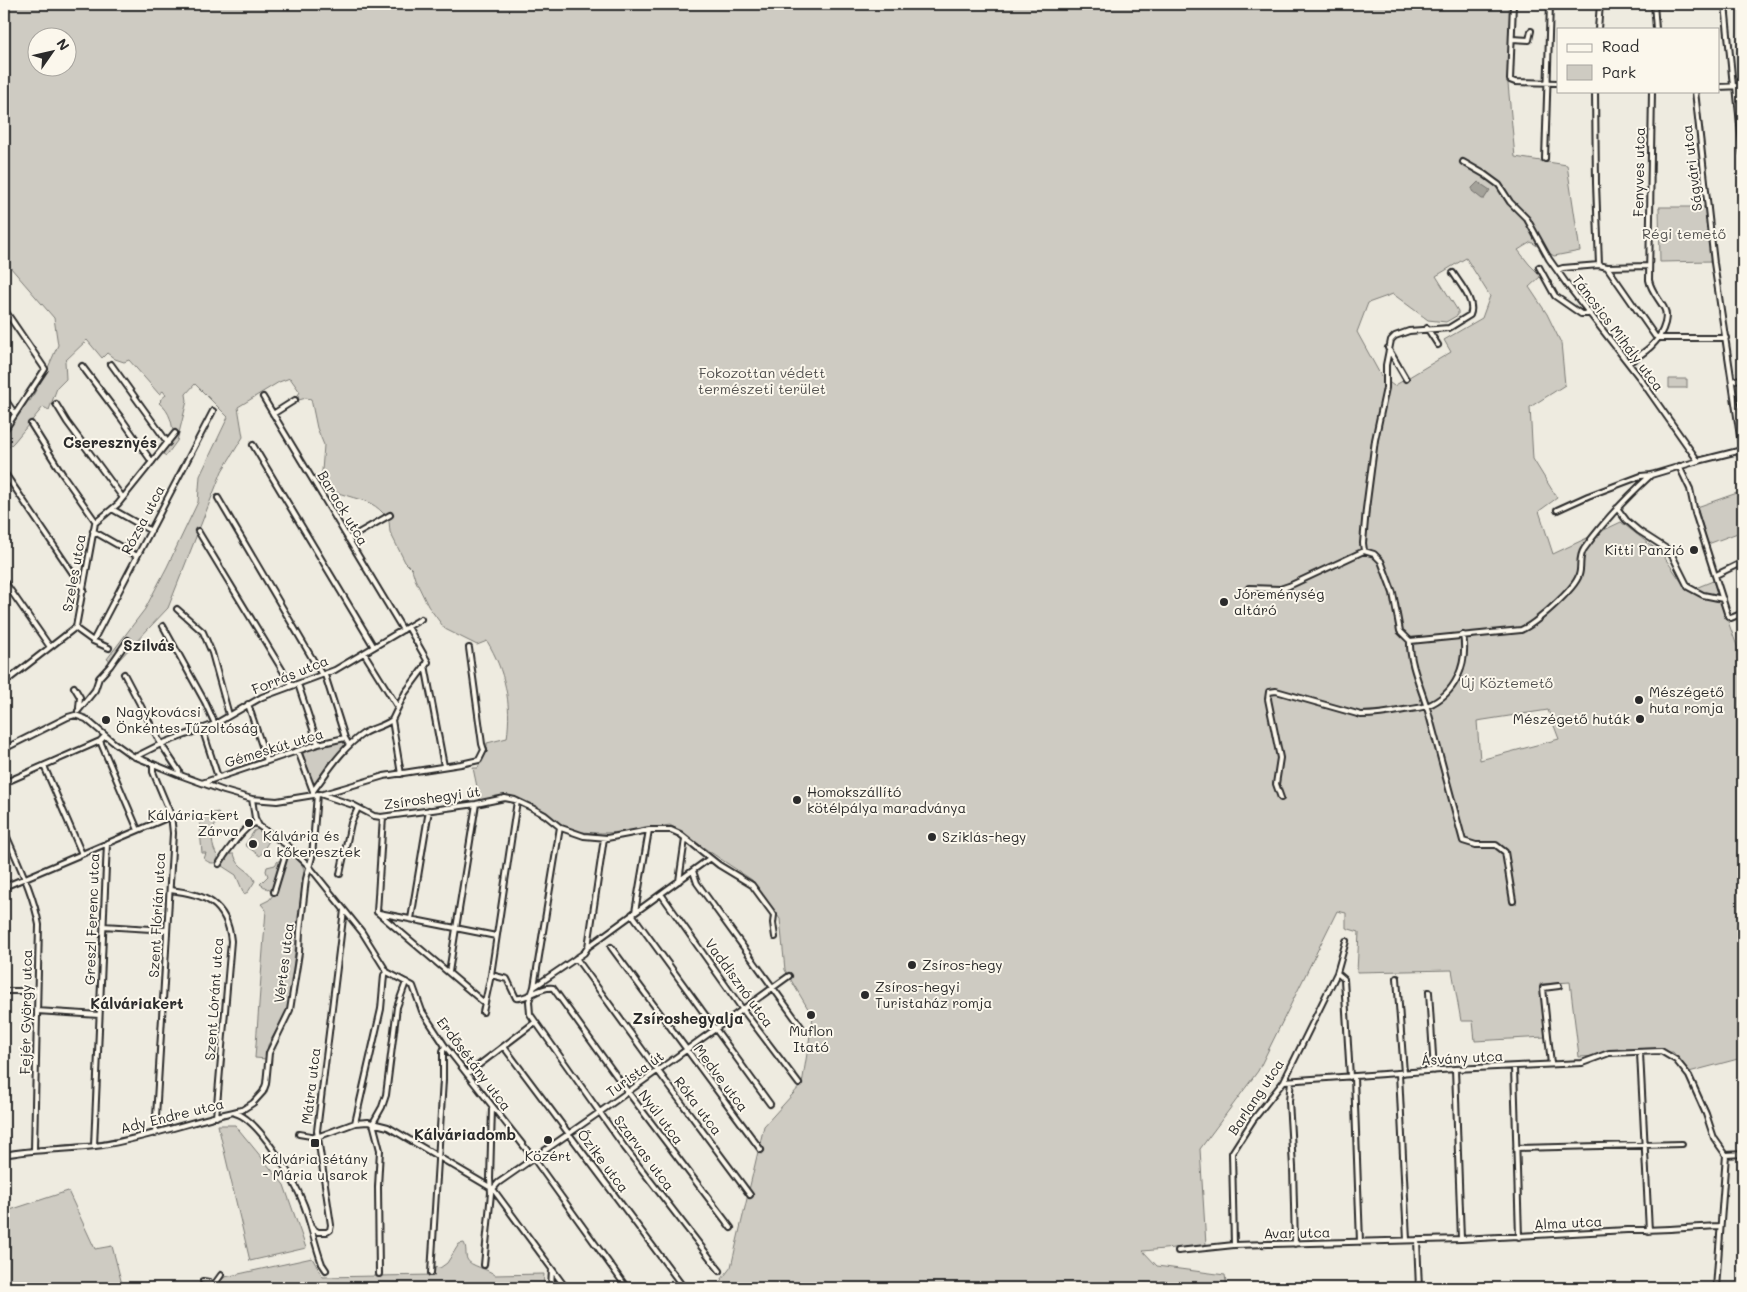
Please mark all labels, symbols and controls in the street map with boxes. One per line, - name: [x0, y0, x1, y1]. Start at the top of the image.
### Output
- north arrow: [28, 28, 78, 78]
- legend: [1557, 28, 1720, 92]
- text: N: [52, 35, 74, 54]
- text: Road: [1602, 36, 1639, 56]
- text: Park: [1602, 62, 1636, 82]
- street label: Ságvári utca: [1677, 124, 1706, 212]
- street label: Fenyves utca: [1628, 127, 1649, 217]
- park label: Régi temető: [1642, 224, 1726, 243]
- street label: Táncsics Mihály utca: [1568, 271, 1668, 395]
- park label: Fokozottan védett természeti terület: [698, 363, 826, 398]
- district label: Cseresznyés: [63, 432, 157, 452]
- street label: Barack utca: [314, 467, 373, 549]
- street label: Rózsa utca: [116, 482, 169, 558]
- street label: Szeles utca: [57, 533, 90, 613]
- place label: Kitti Panzió: [1605, 540, 1684, 559]
- marker: Kitti Panzió: [1688, 544, 1700, 556]
- place label: Jóreménység altáró: [1234, 584, 1324, 619]
- marker: Jóreménység altáró: [1218, 596, 1230, 608]
- district label: Szilvás: [123, 635, 175, 655]
- street label: Forrás utca: [249, 651, 331, 699]
- park label: Új Köztemető: [1461, 673, 1553, 692]
- place label: Mészégető huta romja: [1649, 682, 1724, 717]
- marker: Mészégető huta romja: [1633, 694, 1645, 706]
- place label: Nagykovácsi Önkéntes Tűzoltóság: [116, 702, 258, 737]
- place label: Mészégető huták: [1513, 709, 1630, 728]
- marker: Mészégető huták: [1634, 713, 1646, 725]
- marker: Nagykovácsi Önkéntes Tűzoltóság: [100, 714, 112, 726]
- street label: Gémeskút utca: [222, 724, 325, 772]
- street label: Zsíroshegyi út: [382, 781, 481, 814]
- place label: Homokszállító kötélpálya maradványa: [807, 782, 966, 817]
- marker: Homokszállító kötélpálya maradványa: [791, 794, 803, 806]
- place label: Kálvária-kert Zárva: [147, 805, 239, 840]
- marker: Kálvária-kert Zárva: [243, 817, 255, 829]
- place label: Kálvária és a kőkeresztek: [263, 826, 361, 861]
- place label: Sziklás-hegy: [942, 827, 1026, 846]
- marker: Sziklás-hegy: [926, 831, 938, 843]
- marker: Kálvária és a kőkeresztek: [247, 838, 259, 850]
- street label: Szent Flórián utca: [144, 852, 169, 978]
- street label: Greszl Ferenc utca: [80, 853, 103, 985]
- street label: Vértes utca: [269, 922, 298, 1004]
- street label: Vaddisznó utca: [701, 934, 778, 1031]
- street label: Szent Lóránt utca: [200, 937, 227, 1061]
- street label: Fejér György utca: [15, 949, 36, 1075]
- place label: Zsíros-hegy: [922, 955, 1003, 974]
- marker: Zsíros-hegy: [906, 959, 918, 971]
- place label: Zsíros-hegyi Turistaház romja: [875, 977, 992, 1012]
- marker: Zsíros-hegyi Turistaház romja: [859, 989, 871, 1001]
- district label: Kálváriakert: [90, 993, 184, 1013]
- district label: Zsíroshegyalja: [633, 1008, 743, 1028]
- marker: Muflon Itató: [805, 1009, 817, 1021]
- street label: Erdősétány utca: [433, 1013, 516, 1115]
- place label: Muflon Itató: [789, 1021, 833, 1056]
- street label: Medve utca: [690, 1040, 753, 1115]
- street label: Turista út: [602, 1046, 667, 1101]
- street label: Ásvány utca: [1420, 1046, 1504, 1069]
- street label: Mátra utca: [296, 1047, 325, 1125]
- street label: Barlang utca: [1223, 1055, 1288, 1138]
- street label: Róka utca: [670, 1073, 727, 1139]
- street label: Nyúl utca: [635, 1085, 688, 1148]
- street label: Ady Endre utca: [118, 1093, 226, 1138]
- street label: Szarvas utca: [610, 1111, 679, 1194]
- district label: Kálváriadomb: [414, 1124, 516, 1144]
- street label: Őzike utca: [573, 1125, 633, 1196]
- marker: Közért: [542, 1134, 554, 1146]
- marker: Kálvária sétány - Mária u sarok: [309, 1137, 321, 1149]
- place label: Közért: [525, 1146, 571, 1165]
- place label: Kálvária sétány - Mária u sarok: [262, 1149, 368, 1184]
- street label: Alma utca: [1533, 1211, 1603, 1234]
- street label: Avar utca: [1263, 1222, 1331, 1243]

